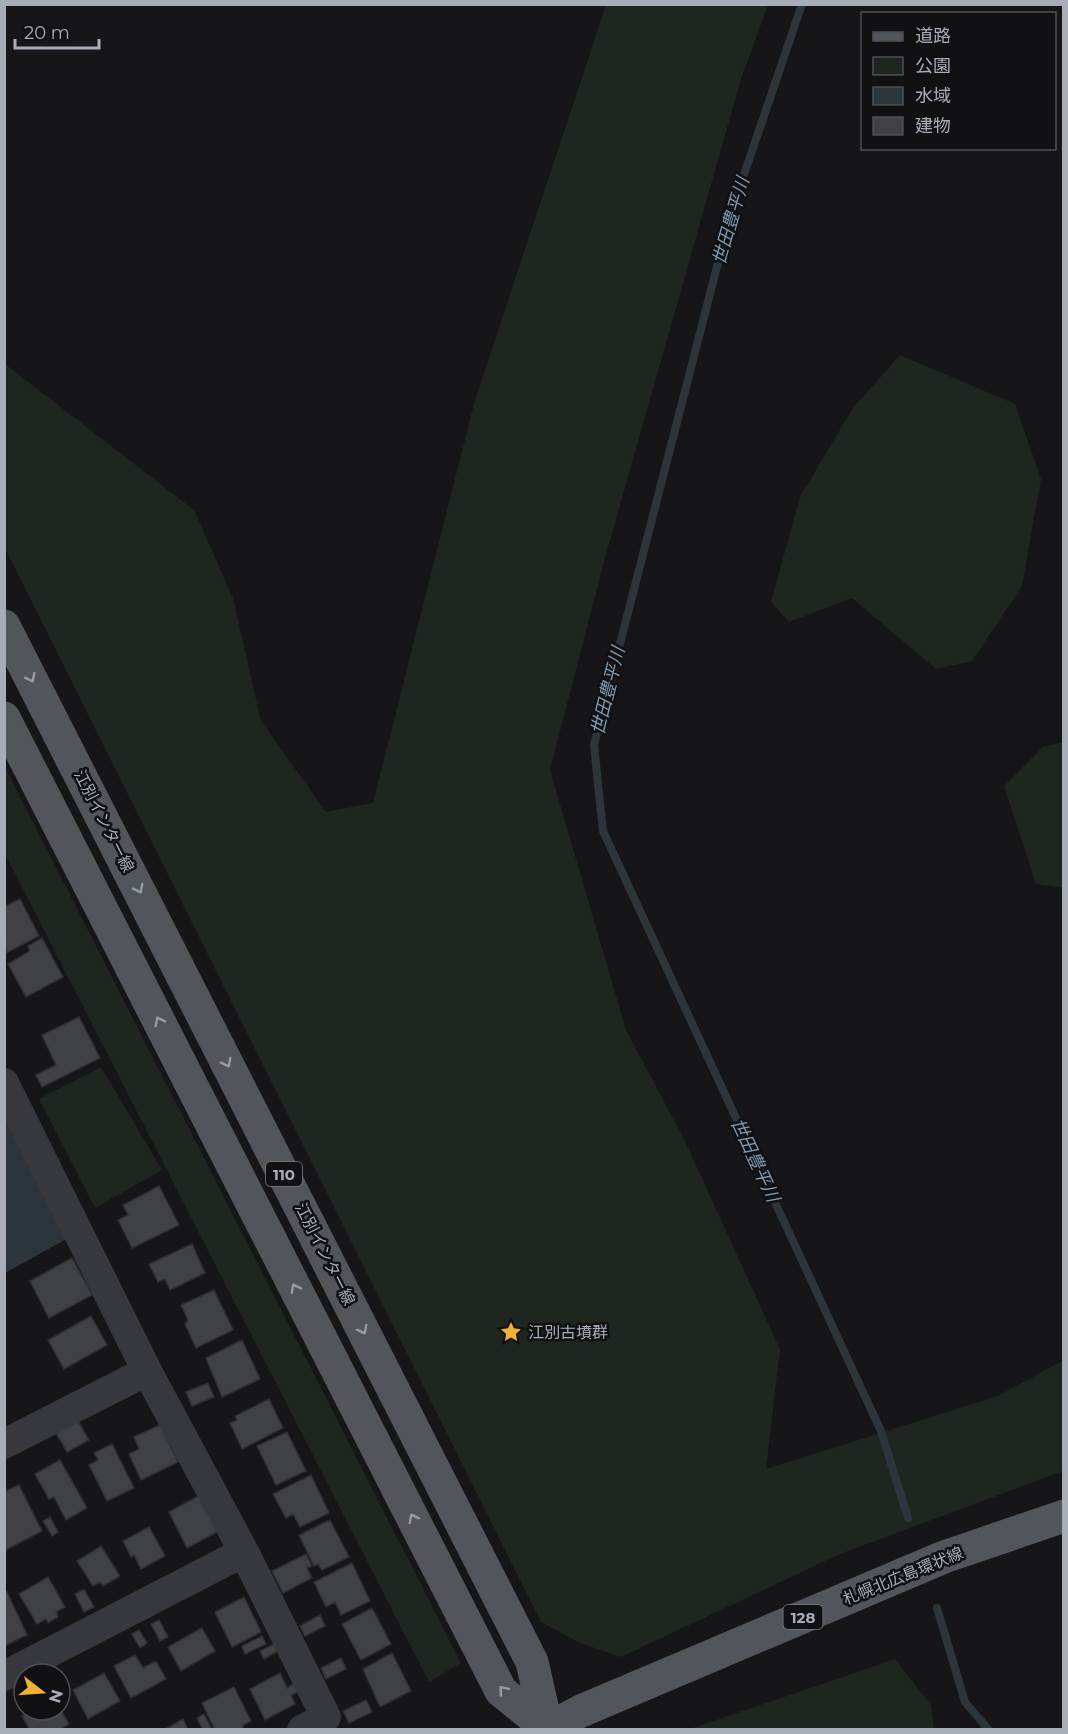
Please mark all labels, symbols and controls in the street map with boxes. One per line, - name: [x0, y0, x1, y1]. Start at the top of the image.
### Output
- scale bar: [15, 12, 99, 50]
- legend: [861, 12, 1056, 150]
- text: 20 m: [24, 22, 70, 44]
- text: 道路: [915, 25, 951, 47]
- text: 公園: [915, 55, 951, 77]
- text: 水域: [915, 85, 951, 107]
- text: 建物: [915, 115, 951, 137]
- water label: 世田豊平川: [708, 173, 755, 267]
- water label: 世田豊平川: [586, 643, 630, 737]
- one-way arrow: [24, 671, 35, 682]
- street label: 江別インター線: [70, 767, 138, 875]
- one-way arrow: [131, 883, 143, 894]
- one-way arrow: [155, 1017, 166, 1027]
- one-way arrow: [220, 1056, 231, 1067]
- water label: 世田豊平川: [726, 1115, 785, 1207]
- road number: 110: [266, 1162, 302, 1186]
- street label: 江別インター線: [291, 1200, 359, 1308]
- one-way arrow: [291, 1284, 303, 1295]
- place icon: 江別古墳群: [499, 1320, 523, 1344]
- place label: 江別古墳群: [528, 1323, 608, 1342]
- one-way arrow: [356, 1324, 367, 1334]
- one-way arrow: [409, 1514, 420, 1524]
- street label: 札幌北広島環状線: [840, 1543, 966, 1609]
- road number: 128: [784, 1605, 822, 1629]
- north arrow: [12, 1662, 72, 1722]
- one-way arrow: [500, 1686, 511, 1697]
- text: N: [45, 1687, 67, 1705]

